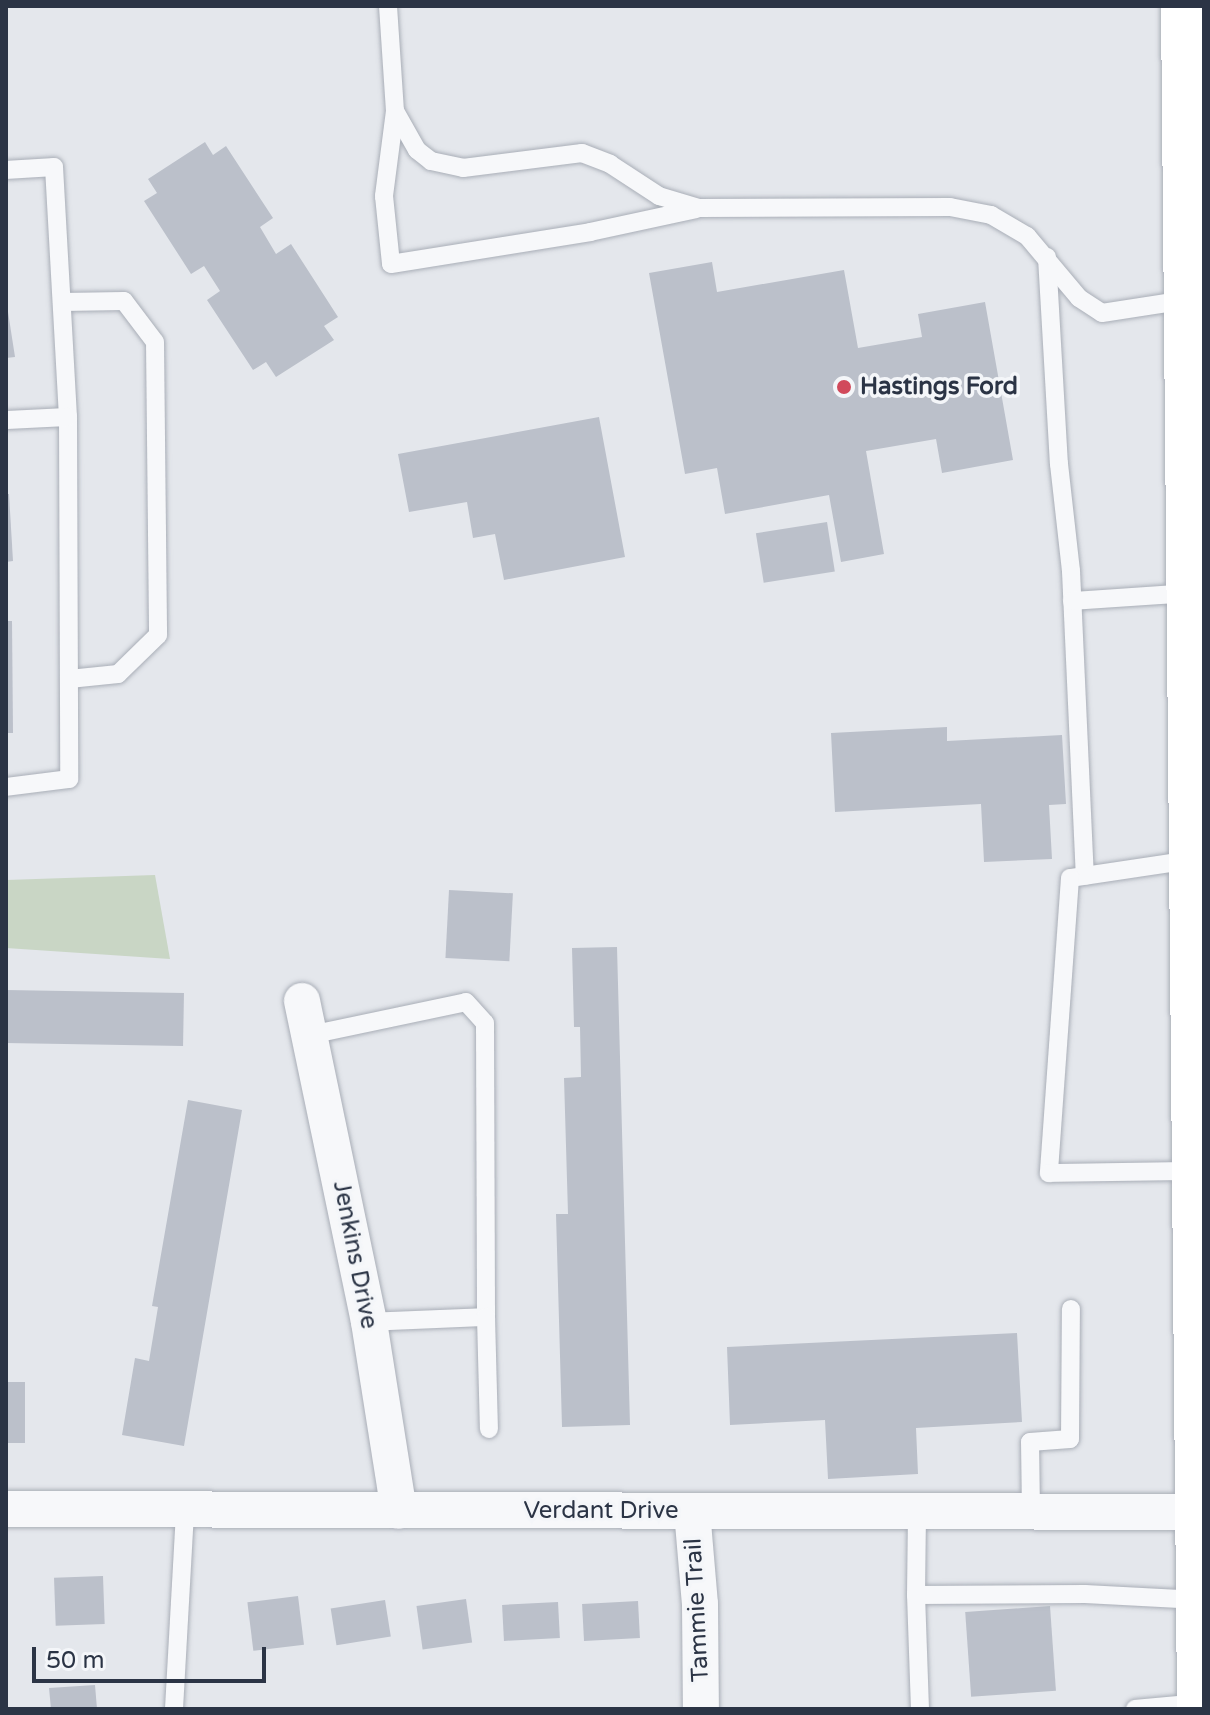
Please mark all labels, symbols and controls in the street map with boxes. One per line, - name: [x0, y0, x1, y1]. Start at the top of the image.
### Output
- place label: Hastings Ford: [860, 373, 1018, 401]
- marker: Hastings Ford: [835, 378, 853, 396]
- street label: Jenkins Drive: [327, 1179, 383, 1331]
- street label: Verdant Drive: [523, 1497, 679, 1525]
- street label: Tammie Trail: [679, 1537, 715, 1683]
- scale bar: [36, 1631, 270, 1681]
- text: 50 m: [46, 1646, 104, 1675]

